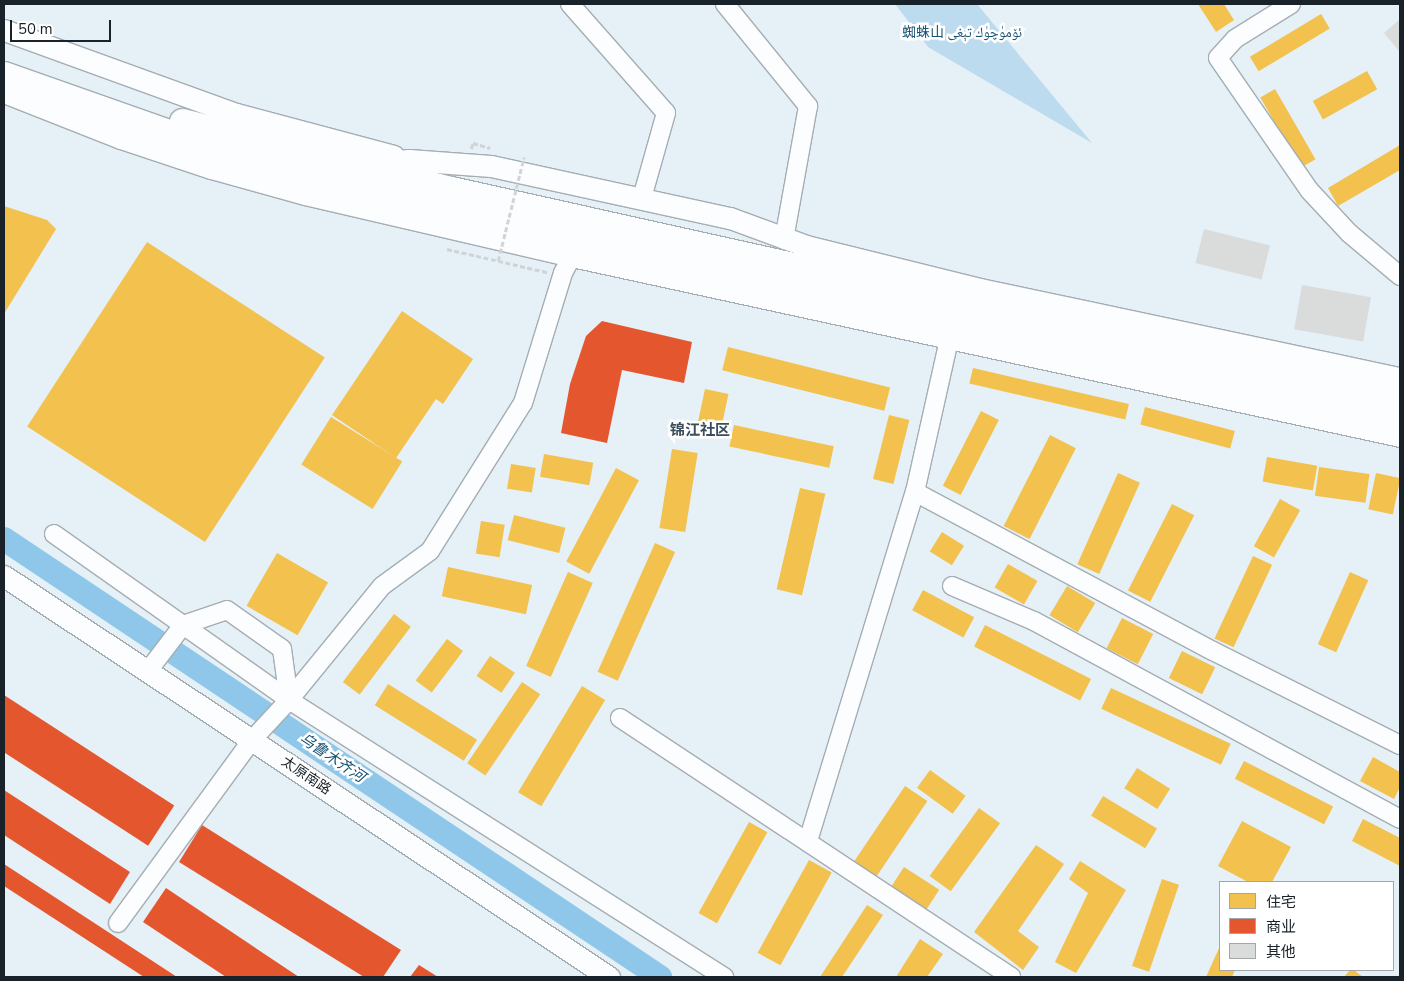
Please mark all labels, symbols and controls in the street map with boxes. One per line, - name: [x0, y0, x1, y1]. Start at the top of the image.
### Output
- scale bar: [12, 10, 114, 42]
- text: 50 m: [18, 19, 53, 39]
- park label: 蜘蛛山 ئۆمۈچۈك تېغى: [902, 25, 1022, 41]
- district label: 锦江社区: [670, 422, 730, 440]
- water label: 乌鲁木齐河: [296, 730, 368, 786]
- street label: 太原南路: [278, 753, 334, 799]
- legend: [1219, 881, 1394, 971]
- text: 住宅: [1266, 892, 1296, 912]
- text: 商业: [1266, 917, 1296, 937]
- text: 其他: [1266, 942, 1296, 962]

